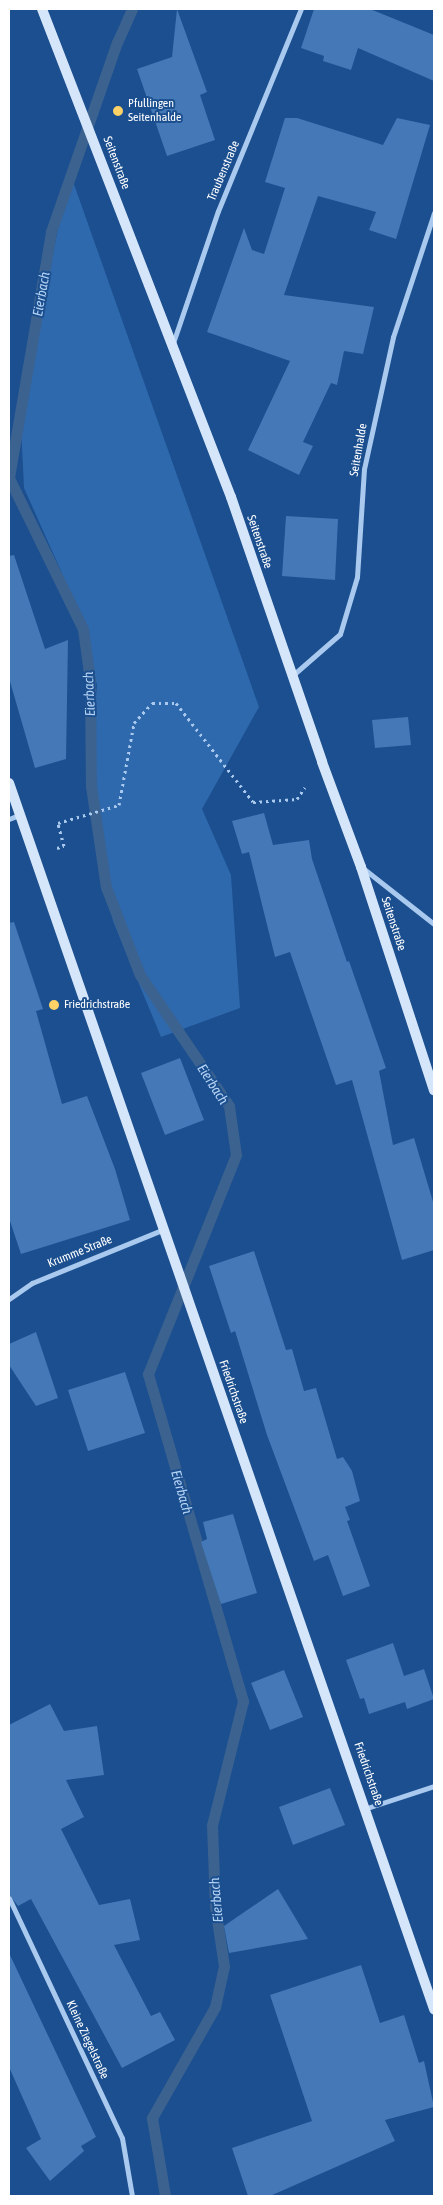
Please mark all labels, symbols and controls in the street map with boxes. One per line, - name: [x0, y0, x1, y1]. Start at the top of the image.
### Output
- place label: Pfullingen Seitenhalde: [128, 97, 181, 125]
- marker: Pfullingen Seitenhalde: [112, 105, 124, 117]
- street label: Seitenstraße: [99, 135, 133, 191]
- street label: Traubenstraße: [205, 139, 243, 203]
- water label: Eierbach: [29, 270, 53, 318]
- street label: Seitenhalde: [347, 422, 371, 478]
- street label: Seitenstraße: [243, 513, 275, 571]
- water label: Eierbach: [79, 671, 99, 717]
- street label: Seitenstraße: [378, 895, 408, 953]
- place label: Friedrichstraße: [64, 998, 130, 1012]
- marker: Friedrichstraße: [48, 999, 60, 1011]
- water label: Eierbach: [194, 1061, 232, 1107]
- street label: Krumme Straße: [46, 1233, 114, 1271]
- street label: Friedrichstraße: [215, 1358, 251, 1426]
- water label: Eierbach: [168, 1468, 196, 1516]
- street label: Friedrichstraße: [350, 1740, 386, 1808]
- water label: Eierbach: [206, 1877, 226, 1923]
- street label: Kleine Ziegelstraße: [63, 1998, 111, 2082]

